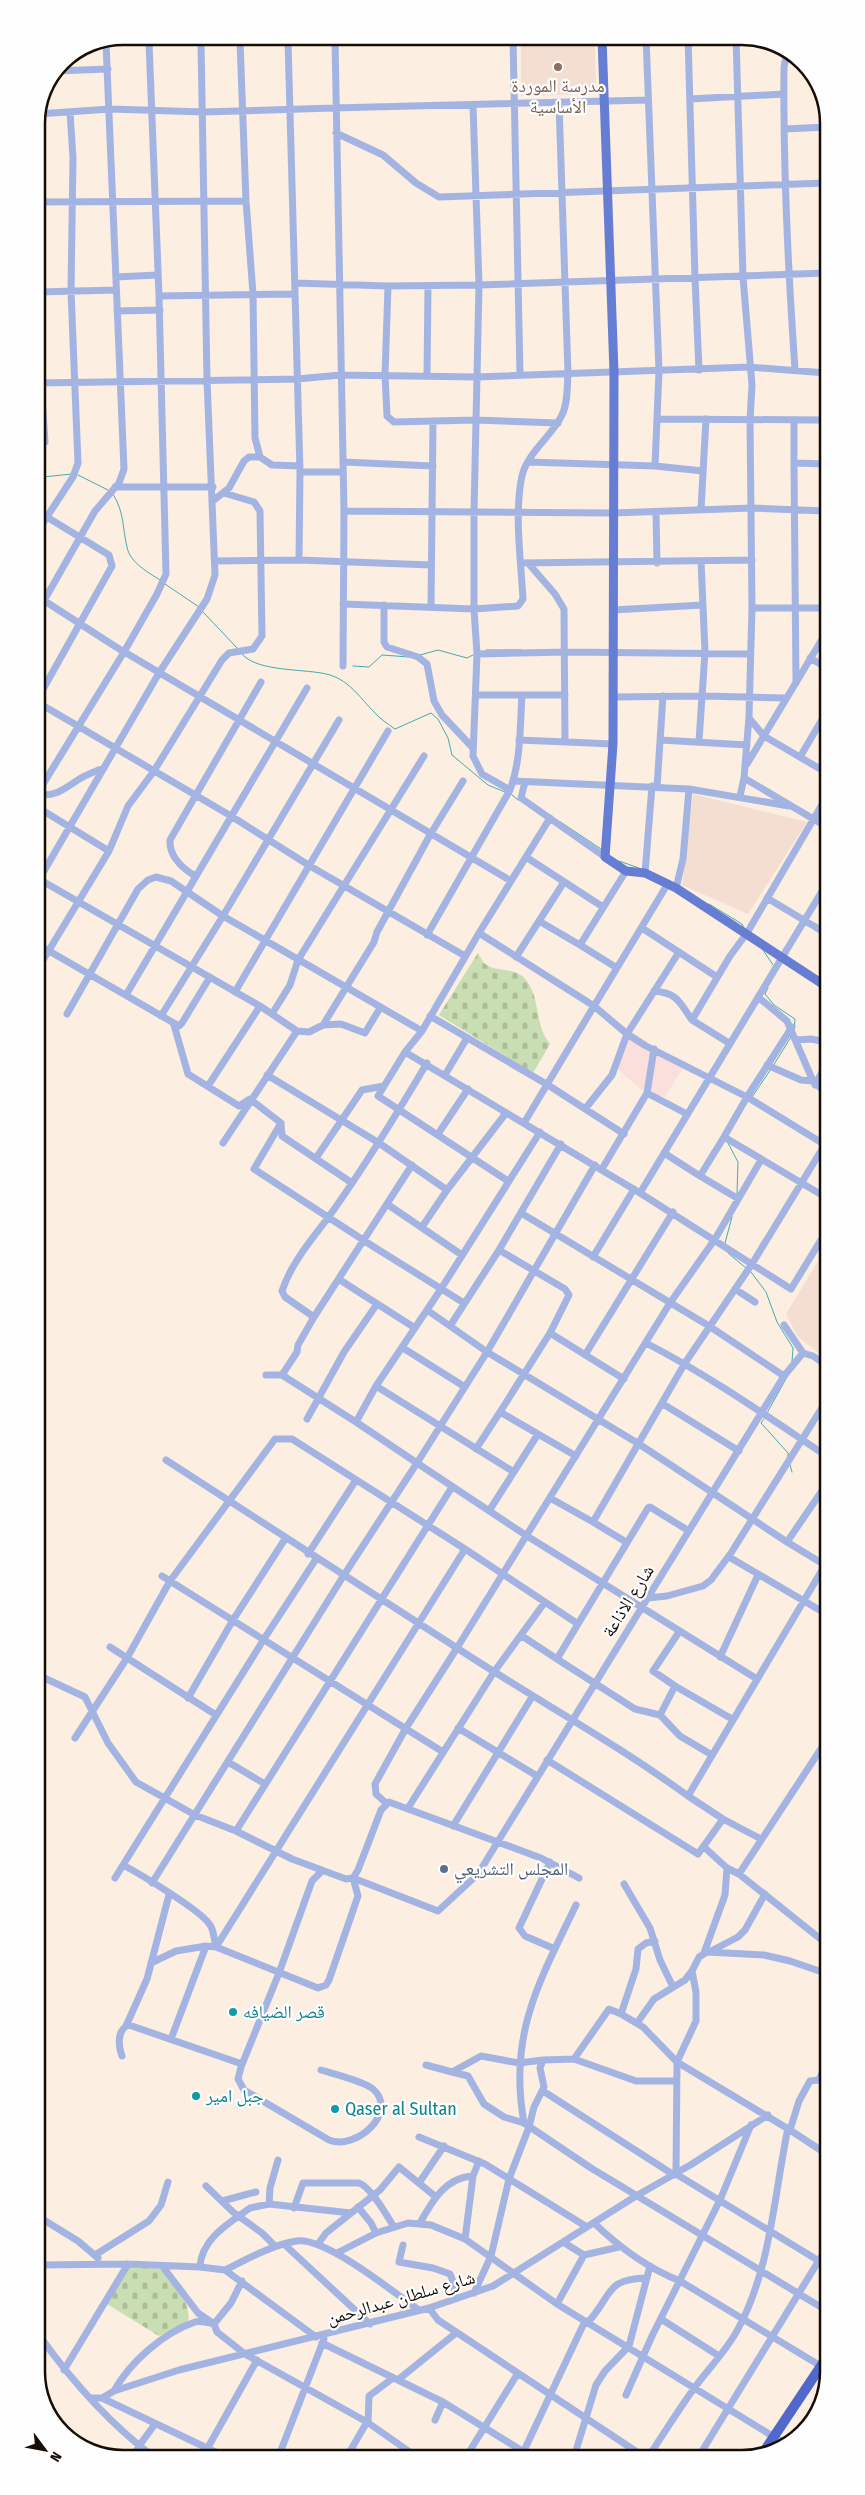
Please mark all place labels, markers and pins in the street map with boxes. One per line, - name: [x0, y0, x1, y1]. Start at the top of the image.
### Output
- marker: مدرسة الموردة الأساسية: [552, 61, 564, 73]
- place label: مدرسة الموردة الأساسية: [511, 75, 605, 118]
- place label: المجلس التشريعي: [454, 1858, 568, 1884]
- marker: المجلس التشريعي: [438, 1863, 450, 1875]
- place label: قصر الضيافه: [243, 2001, 325, 2023]
- marker: قصر الضيافه: [227, 2006, 239, 2018]
- place label: جبل امير: [205, 2085, 264, 2107]
- marker: جبل امير: [190, 2090, 202, 2102]
- place label: Qaser al Sultan: [345, 2098, 457, 2120]
- marker: Qaser al Sultan: [329, 2103, 341, 2115]

